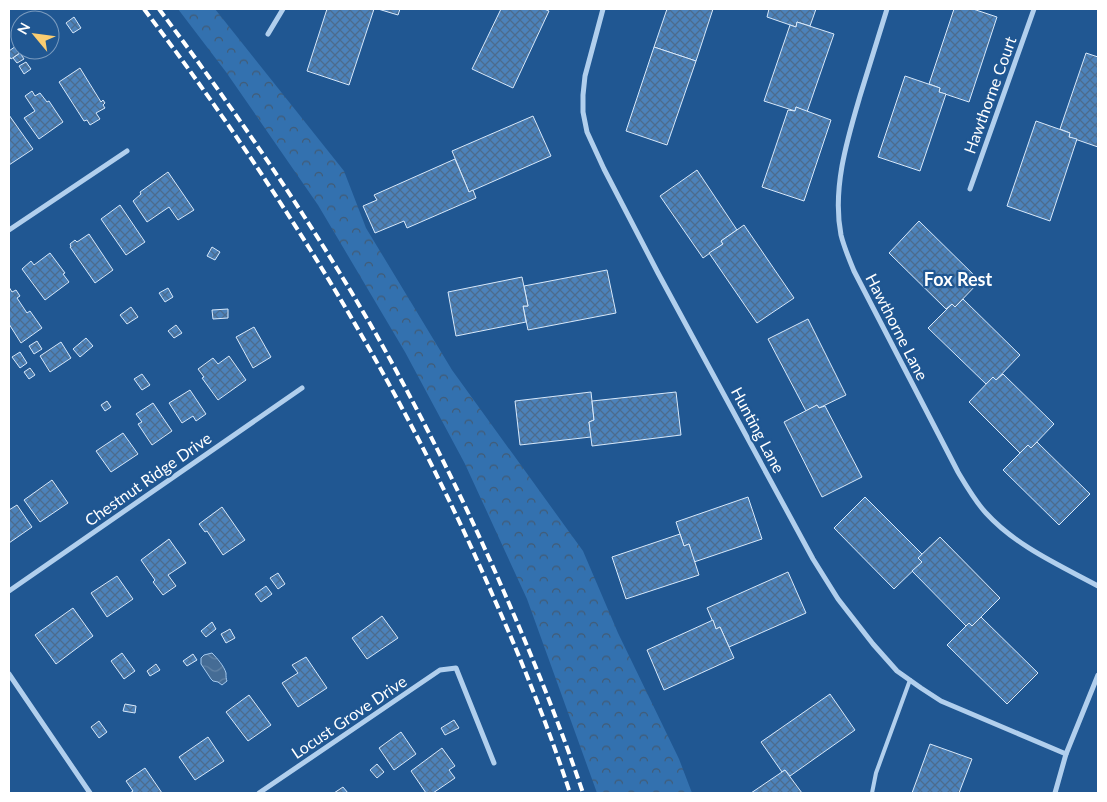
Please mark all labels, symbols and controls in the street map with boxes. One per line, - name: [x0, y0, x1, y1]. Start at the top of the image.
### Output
- north arrow: [10, 10, 60, 60]
- text: N: [13, 20, 33, 37]
- street label: Hawthorne Court: [959, 33, 1020, 156]
- district label: Fox Rest: [924, 268, 992, 290]
- street label: Hawthorne Lane: [862, 270, 932, 383]
- street label: Hunting Lane: [728, 384, 789, 476]
- street label: Chestnut Ridge Drive: [81, 428, 215, 529]
- street label: Locust Grove Drive: [288, 671, 410, 762]

